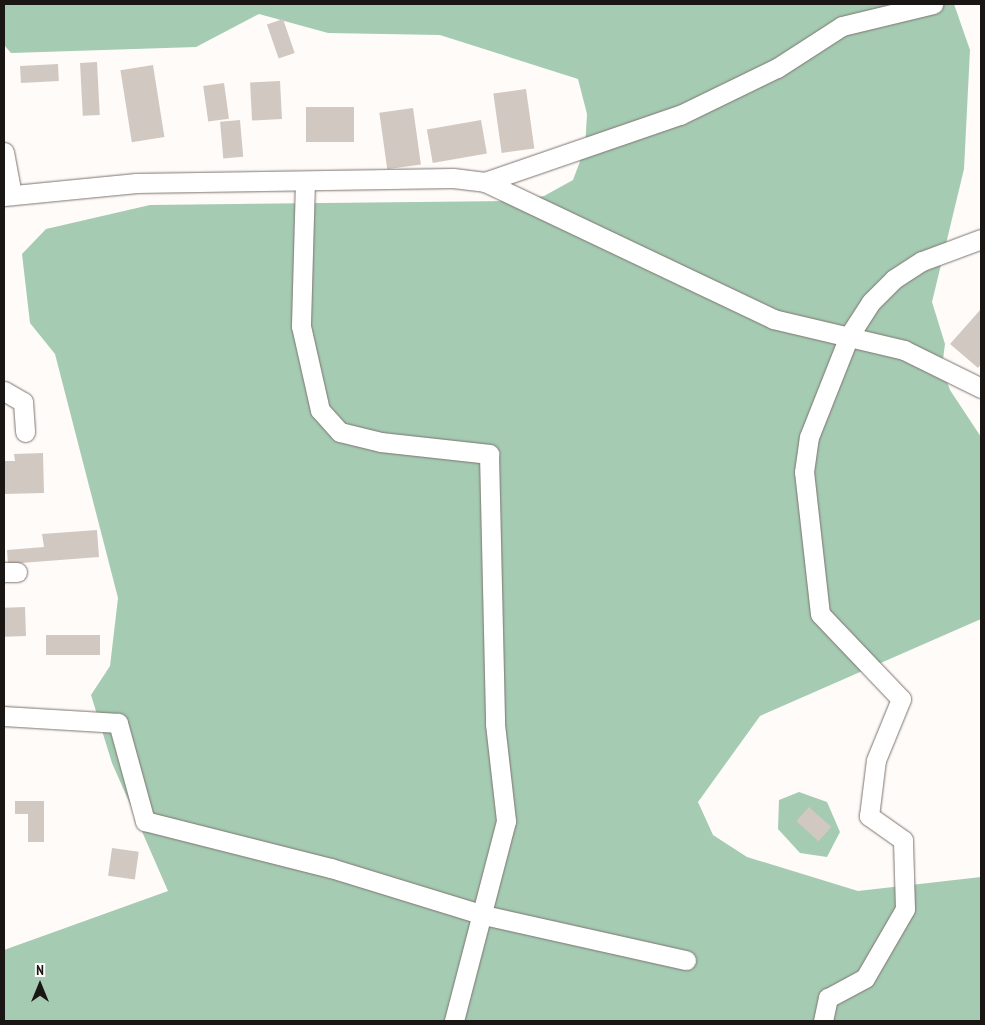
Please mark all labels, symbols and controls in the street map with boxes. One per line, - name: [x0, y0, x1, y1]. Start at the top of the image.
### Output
- north arrow: [15, 960, 65, 1010]
- text: N: [36, 961, 44, 979]

